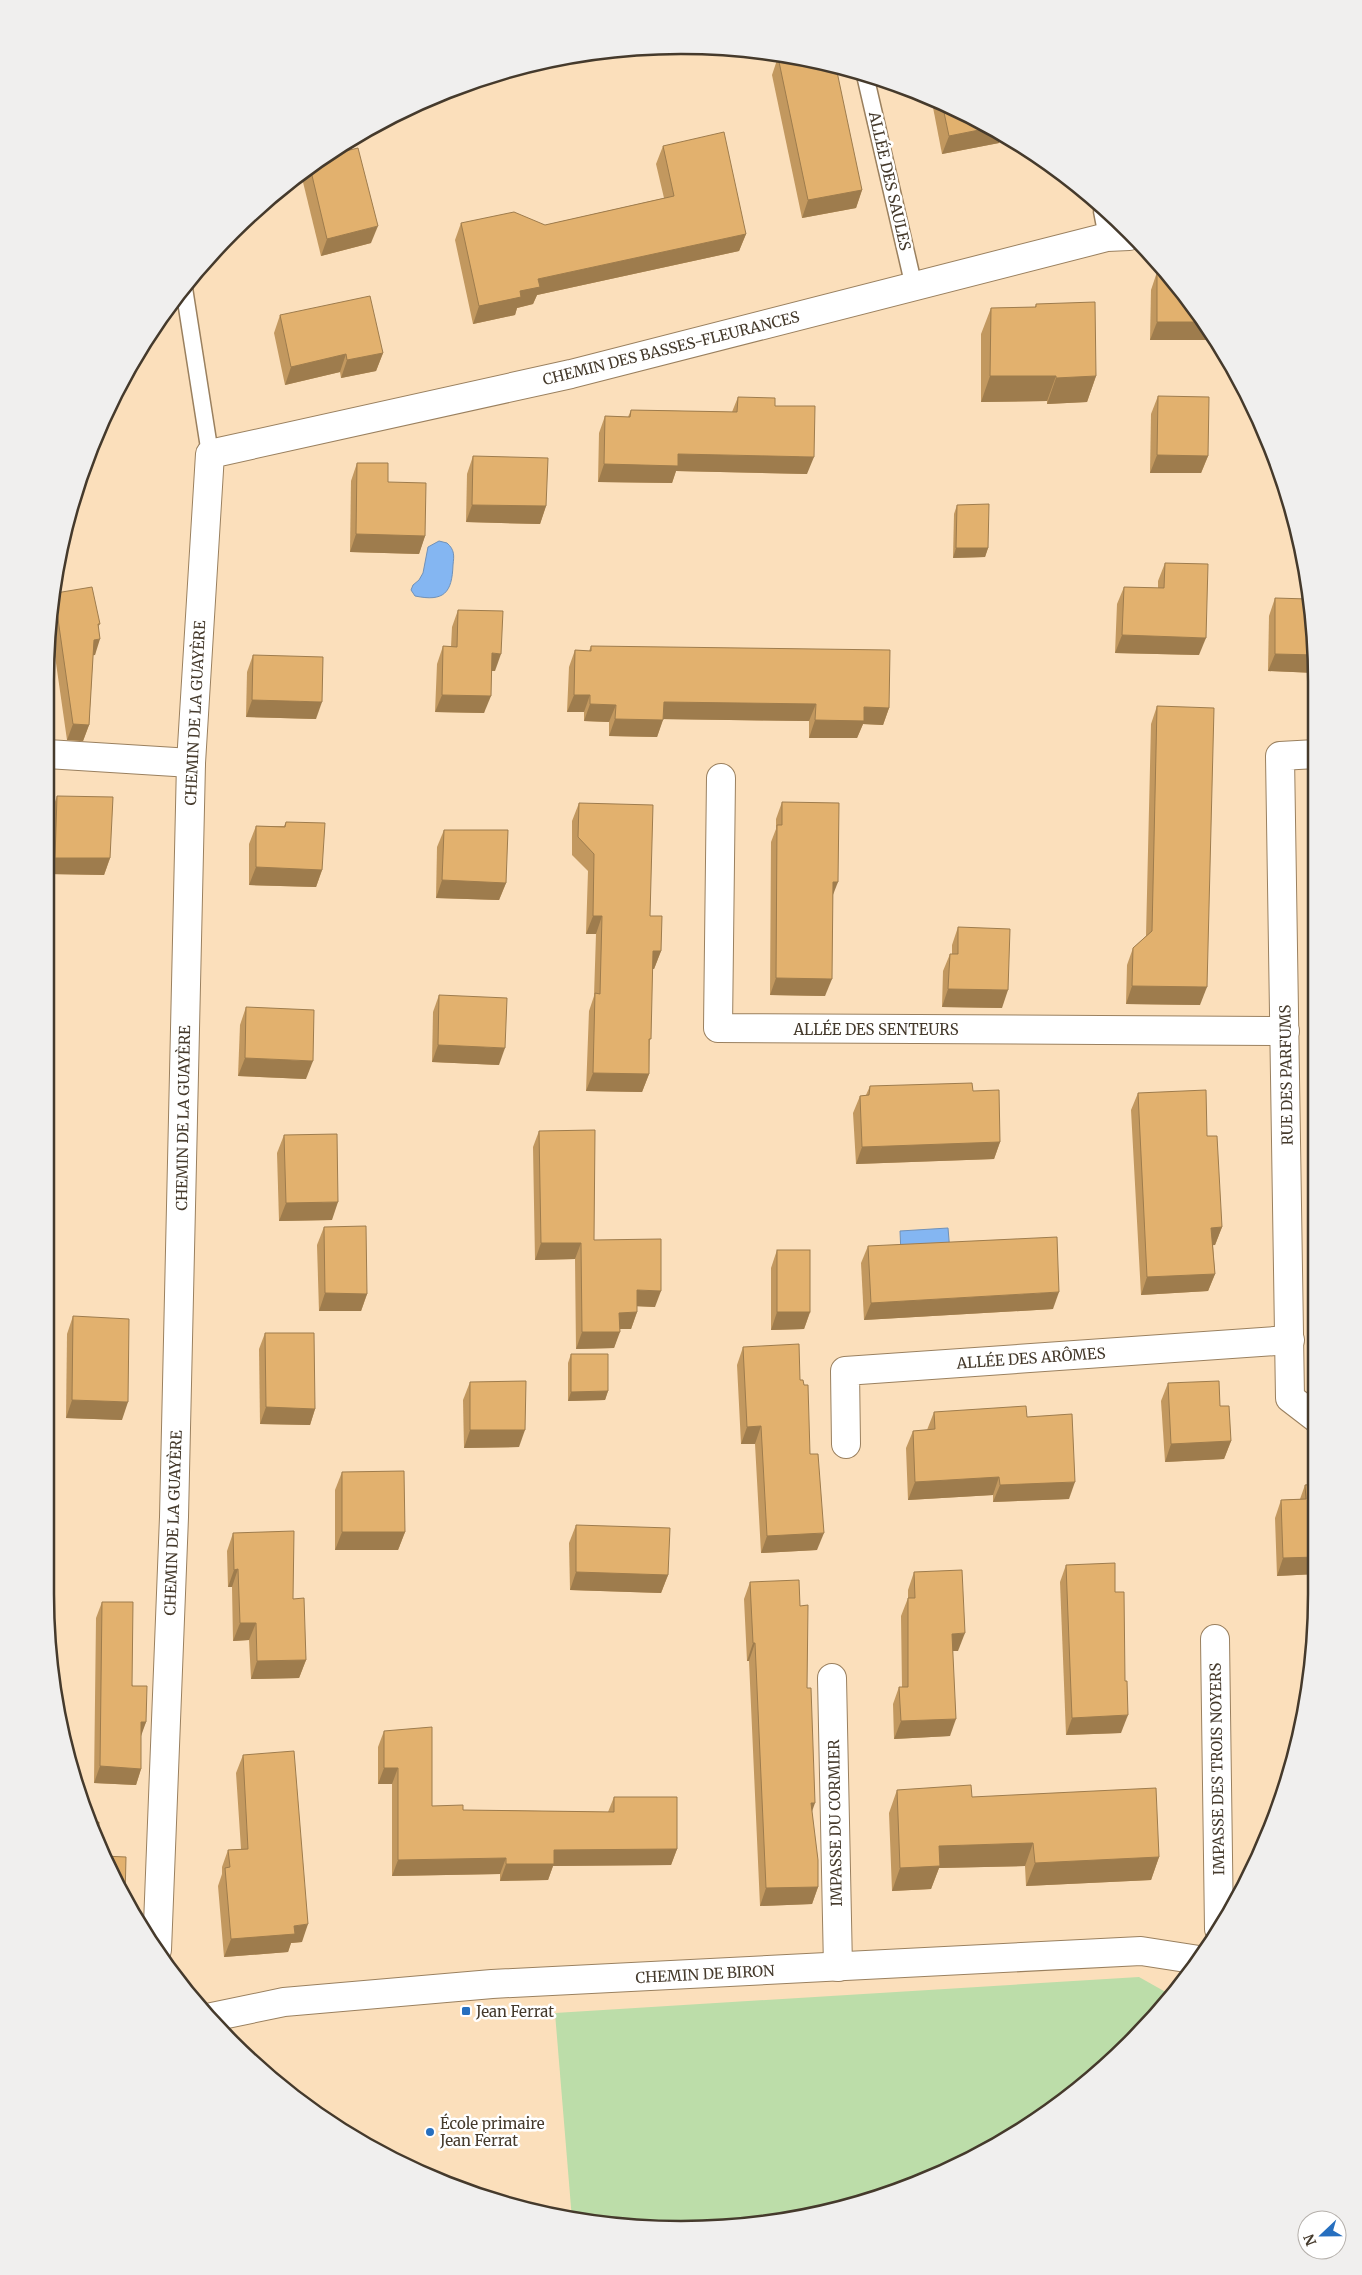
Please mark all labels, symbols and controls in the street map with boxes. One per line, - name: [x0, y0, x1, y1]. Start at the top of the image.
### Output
- street label: ALLÉE DES SAULES: [865, 108, 916, 252]
- street label: CHEMIN DES BASSES-FLEURANCES: [541, 307, 801, 389]
- street label: CHEMIN DE LA GUAYÈRE: [180, 619, 209, 806]
- street label: RUE DES PARFUMS: [1275, 1004, 1297, 1146]
- street label: ALLÉE DES SENTEURS: [792, 1019, 959, 1039]
- street label: CHEMIN DE LA GUAYÈRE: [171, 1025, 194, 1211]
- street label: ALLÉE DES ARÔMES: [955, 1342, 1106, 1373]
- street label: CHEMIN DE LA GUAYÈRE: [159, 1430, 186, 1616]
- street label: IMPASSE DES TROIS NOYERS: [1206, 1662, 1228, 1875]
- street label: IMPASSE DU CORMIER: [824, 1739, 846, 1907]
- street label: CHEMIN DE BIRON: [635, 1961, 775, 1987]
- place label: Jean Ferrat: [475, 2002, 554, 2021]
- marker: Jean Ferrat: [460, 2005, 472, 2017]
- place label: École primaire Jean Ferrat: [439, 2113, 545, 2150]
- marker: École primaire Jean Ferrat: [424, 2126, 436, 2138]
- north arrow: [1297, 2210, 1347, 2260]
- text: N: [1300, 2231, 1320, 2248]

